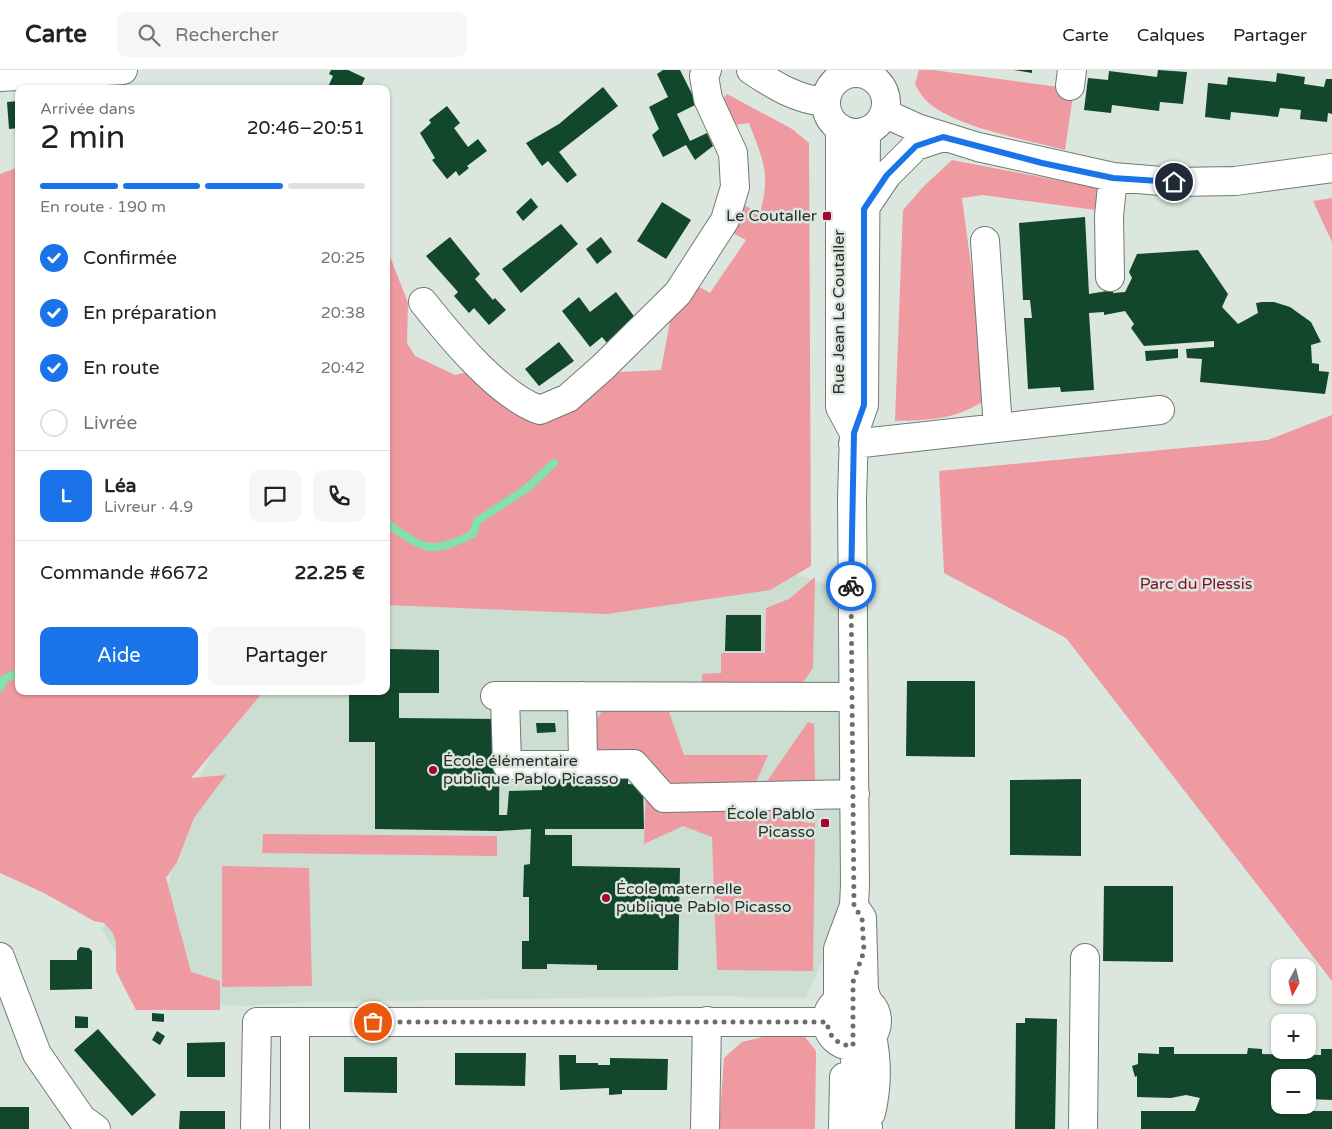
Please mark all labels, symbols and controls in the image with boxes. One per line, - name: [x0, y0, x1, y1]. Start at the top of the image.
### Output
- search box: [117, 12, 467, 57]
- text: Carte: [25, 20, 87, 49]
- icon: search: [135, 21, 163, 49]
- text: Rechercher: [175, 24, 278, 46]
- text: Carte: [1062, 24, 1109, 46]
- text: Calques: [1137, 24, 1205, 46]
- text: Partager: [1233, 24, 1307, 46]
- text: Arrivée dans: [40, 99, 135, 119]
- text: 20:46–20:51: [247, 117, 365, 139]
- text: 2 min: [40, 119, 125, 157]
- pin: [1153, 161, 1195, 203]
- icon: home: [1160, 168, 1188, 196]
- text: En route · 190 m: [40, 197, 166, 217]
- place label: Le Coutaller: [726, 206, 818, 226]
- marker: Le Coutaller: [821, 210, 833, 222]
- street label: Rue Jean Le Coutaller: [829, 229, 849, 394]
- icon: check: [40, 244, 68, 272]
- text: Confirmée: [83, 247, 177, 269]
- text: 20:25: [321, 248, 365, 268]
- icon: check: [40, 299, 68, 327]
- text: En préparation: [83, 302, 217, 324]
- text: 20:38: [321, 303, 365, 323]
- icon: check: [40, 354, 68, 382]
- text: En route: [83, 357, 160, 379]
- text: 20:42: [321, 358, 365, 378]
- text: Livrée: [83, 412, 137, 434]
- button: chat: [249, 470, 301, 522]
- button: phone: [313, 470, 365, 522]
- text: Léa: [104, 475, 136, 497]
- text: L: [61, 485, 71, 507]
- text: Livreur · 4.9: [104, 497, 193, 517]
- courier: [826, 561, 876, 611]
- text: Commande #6672: [40, 562, 209, 584]
- text: 22.25 €: [294, 562, 365, 584]
- icon: bike: [837, 572, 865, 600]
- park label: Parc du Plessis: [1140, 574, 1252, 594]
- button: Aide: [40, 627, 198, 685]
- button: Partager: [208, 627, 365, 685]
- place label: École élémentaire publique Pablo Picasso: [443, 751, 618, 789]
- marker: École élémentaire publique Pablo Picasso: [427, 764, 439, 776]
- place label: École Pablo Picasso: [726, 804, 815, 842]
- marker: École Pablo Picasso: [819, 817, 831, 829]
- place label: École maternelle publique Pablo Picasso: [616, 879, 791, 917]
- marker: École maternelle publique Pablo Picasso: [600, 892, 612, 904]
- north arrow: [1271, 959, 1316, 1004]
- map controls: [1271, 959, 1316, 1114]
- pin: [352, 1001, 394, 1043]
- icon: bag: [359, 1008, 387, 1036]
- button: +: [1271, 1014, 1316, 1059]
- button: −: [1271, 1069, 1316, 1114]

